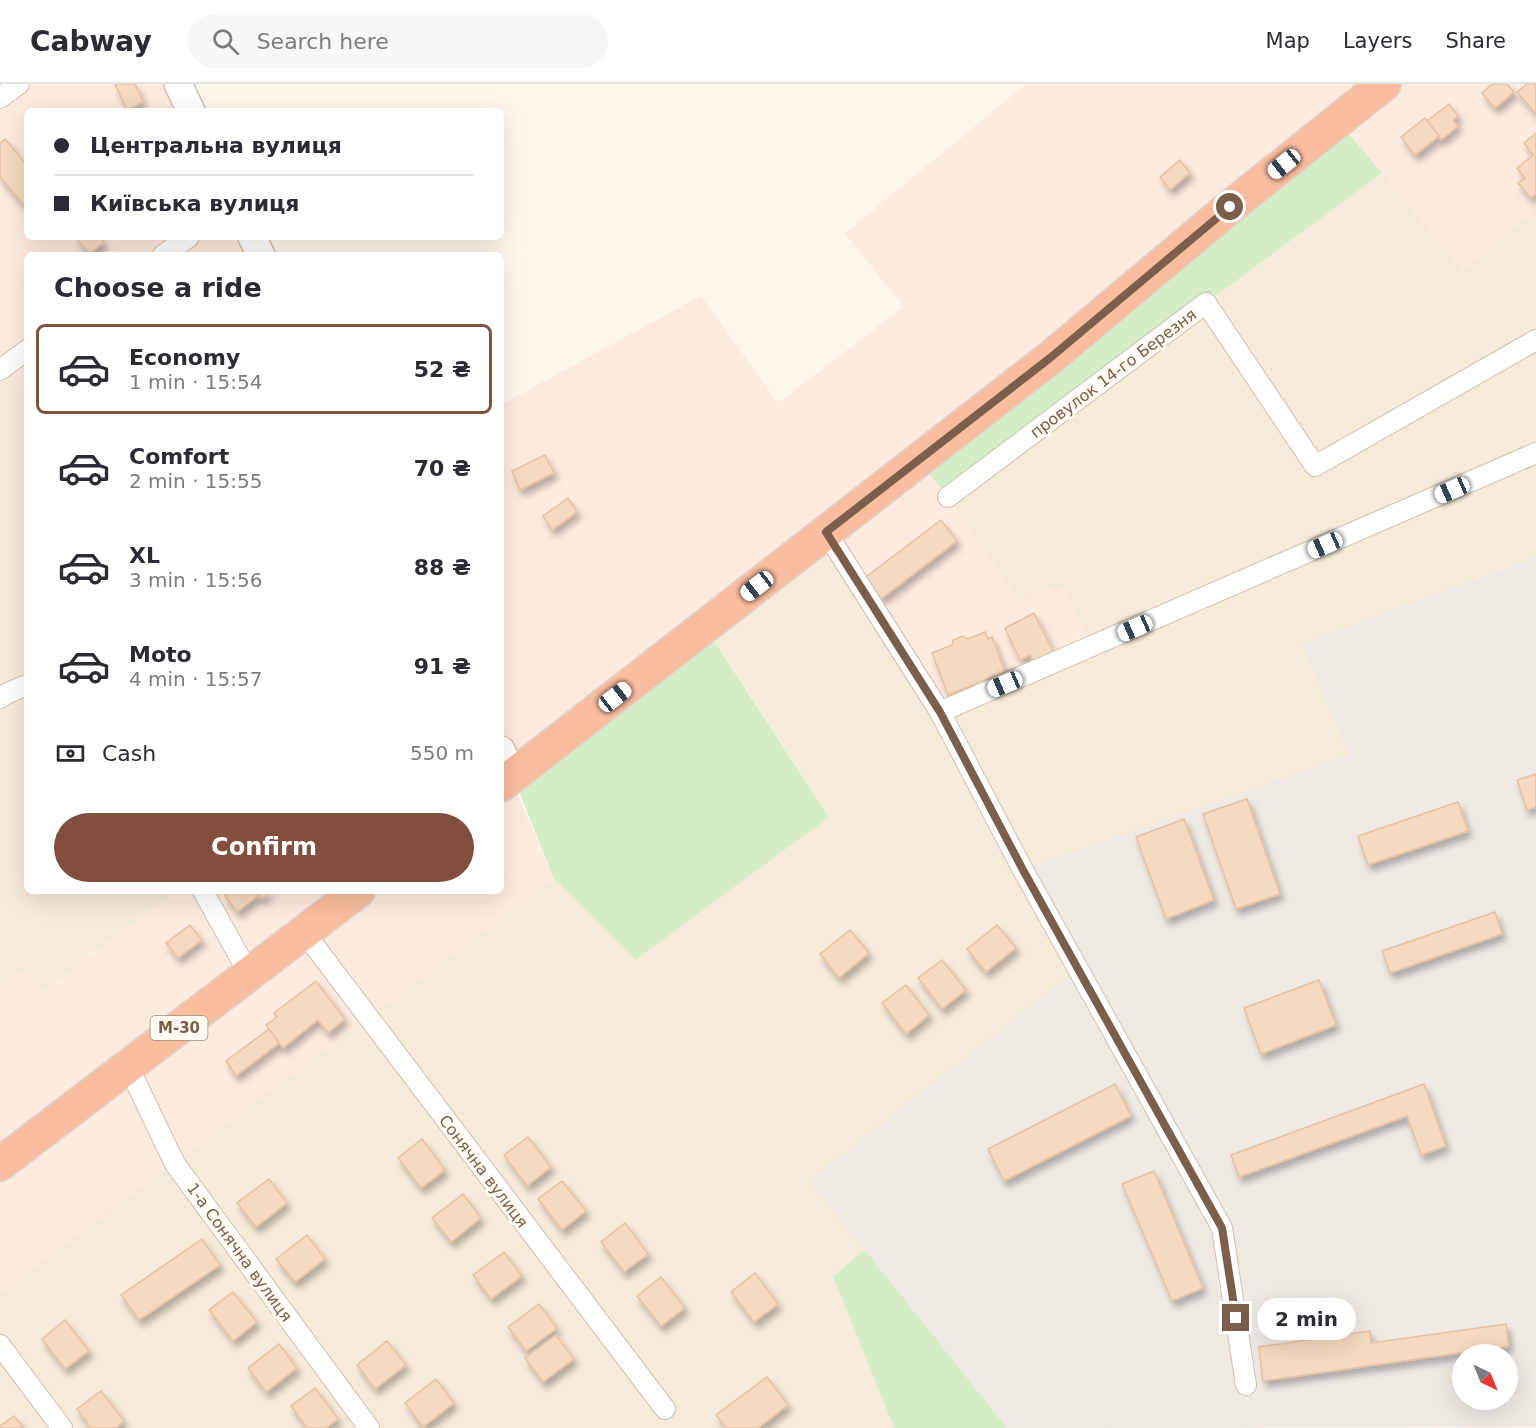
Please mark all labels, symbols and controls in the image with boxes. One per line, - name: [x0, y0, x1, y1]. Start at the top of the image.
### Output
- search box: [188, 14, 608, 68]
- text: Cabway: [30, 25, 152, 58]
- icon: search: [209, 25, 242, 58]
- text: Search here: [257, 29, 389, 54]
- text: Map: [1266, 29, 1310, 53]
- text: Layers: [1343, 29, 1412, 53]
- text: Share: [1445, 29, 1506, 53]
- text: Центральна вулиця: [90, 133, 342, 158]
- car: [1264, 146, 1304, 182]
- text: Київська вулиця: [90, 191, 299, 216]
- route start: [1216, 193, 1243, 220]
- text: Choose a ride: [54, 272, 262, 303]
- street label: провулок 14-го Березня: [1027, 305, 1200, 442]
- icon: car: [57, 342, 111, 396]
- text: Economy: [129, 345, 240, 370]
- text: 52 ₴: [414, 357, 471, 382]
- text: 1 min · 15:54: [129, 370, 263, 394]
- icon: car: [57, 441, 111, 495]
- text: Comfort: [129, 444, 229, 469]
- text: 70 ₴: [414, 456, 471, 481]
- text: 2 min · 15:55: [129, 469, 263, 493]
- car: [1432, 474, 1472, 506]
- car: [1305, 529, 1345, 561]
- icon: car: [57, 540, 111, 594]
- text: XL: [129, 543, 160, 568]
- text: 88 ₴: [414, 555, 471, 580]
- text: 3 min · 15:56: [129, 568, 263, 592]
- car: [737, 568, 777, 604]
- car: [1115, 612, 1155, 644]
- icon: car: [57, 639, 111, 693]
- text: Moto: [129, 642, 192, 667]
- text: 91 ₴: [414, 654, 471, 679]
- text: 4 min · 15:57: [129, 667, 263, 691]
- car: [985, 669, 1025, 699]
- car: [595, 679, 635, 715]
- icon: cash: [54, 737, 87, 770]
- text: Cash: [102, 741, 156, 766]
- text: 550 m: [410, 741, 474, 765]
- button: Confirm: [54, 813, 474, 882]
- road number: М-30: [150, 1016, 207, 1040]
- street label: Сонячна вулиця: [435, 1111, 532, 1231]
- street label: 1-а Сонячна вулиця: [183, 1179, 296, 1325]
- callout: 2 min: [1257, 1297, 1356, 1339]
- route end: [1222, 1304, 1249, 1331]
- text: 2 min: [1275, 1307, 1338, 1331]
- north arrow: [1452, 1344, 1518, 1410]
- map controls: [1452, 1344, 1518, 1410]

